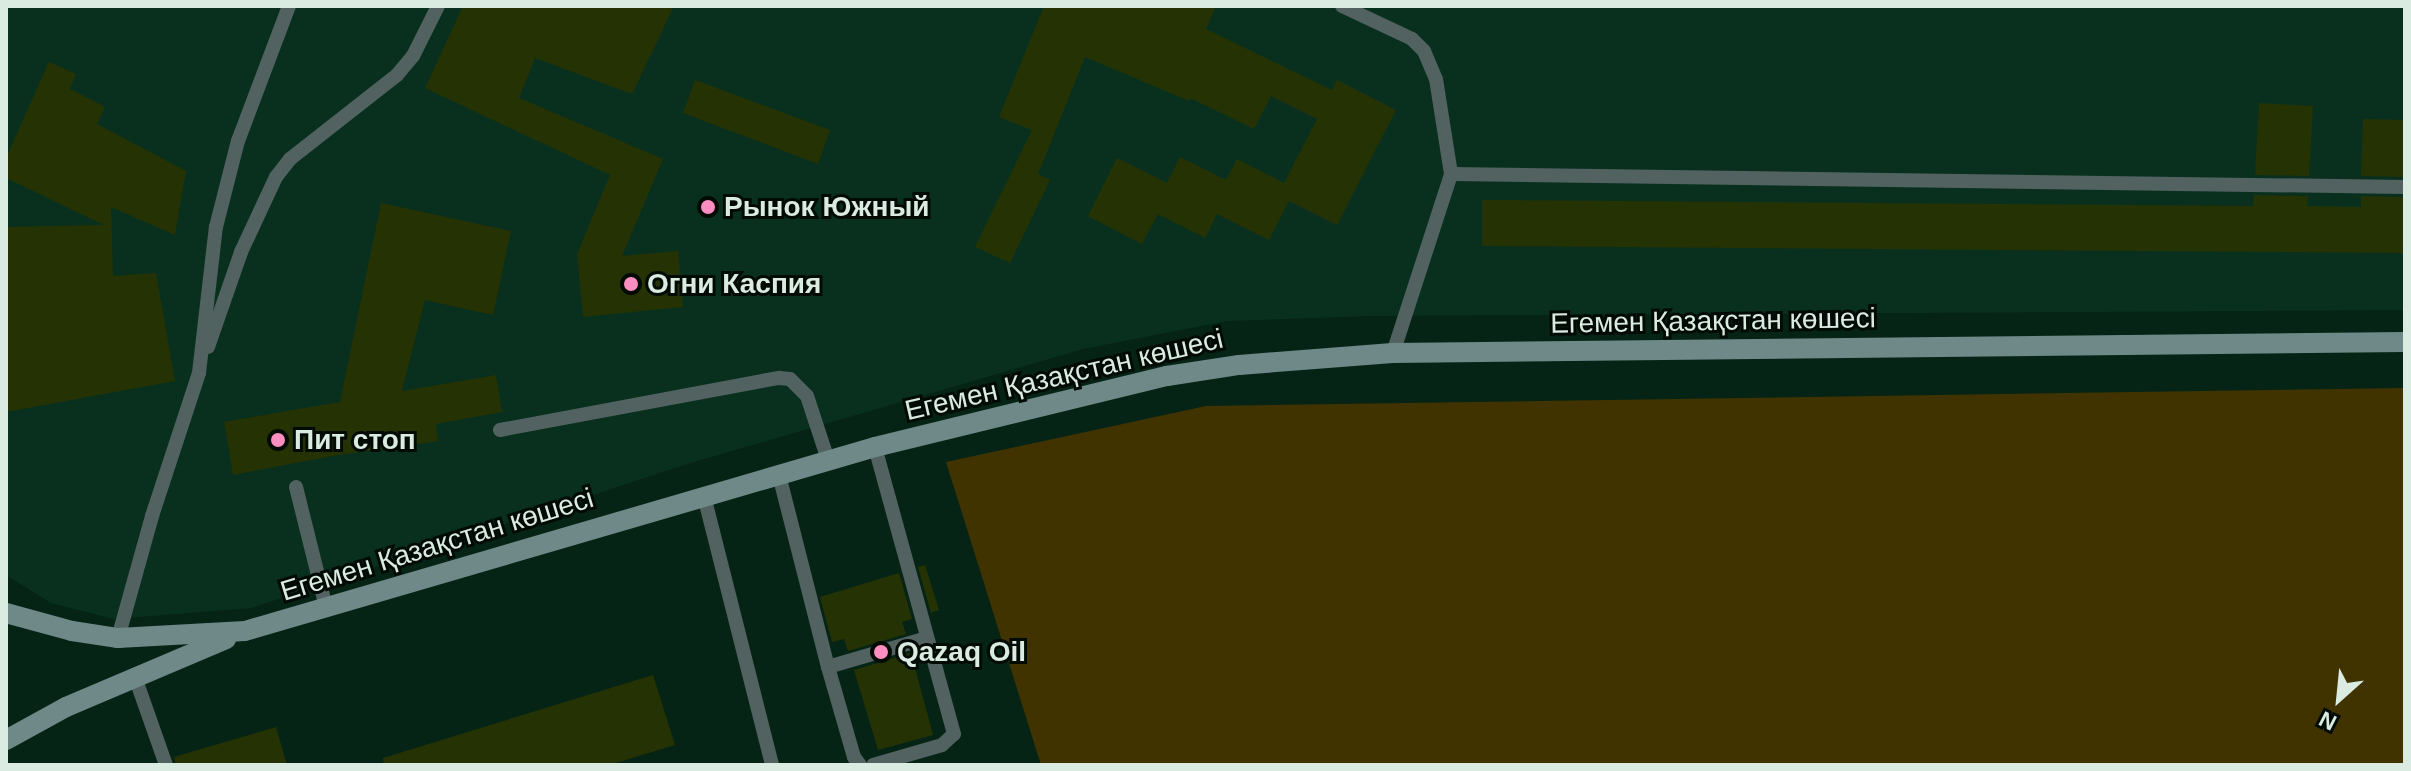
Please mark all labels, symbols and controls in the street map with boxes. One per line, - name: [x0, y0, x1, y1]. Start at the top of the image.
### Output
- place label: Рынок Южный: [724, 190, 930, 224]
- marker: Рынок Южный: [699, 198, 717, 216]
- place label: Огни Каспия: [647, 267, 821, 301]
- marker: Огни Каспия: [622, 275, 640, 293]
- street label: Егемен Қазақстан көшесі: [1550, 301, 1876, 341]
- street label: Егемен Қазақстан көшесі: [902, 322, 1226, 428]
- place label: Пит стоп: [294, 423, 416, 457]
- marker: Пит стоп: [269, 431, 287, 449]
- street label: Егемен Қазақстан көшесі: [276, 481, 598, 609]
- place label: Qazaq Oil: [897, 635, 1026, 669]
- marker: Qazaq Oil: [872, 643, 890, 661]
- north arrow: [2299, 659, 2379, 739]
- text: N: [2315, 706, 2341, 736]

